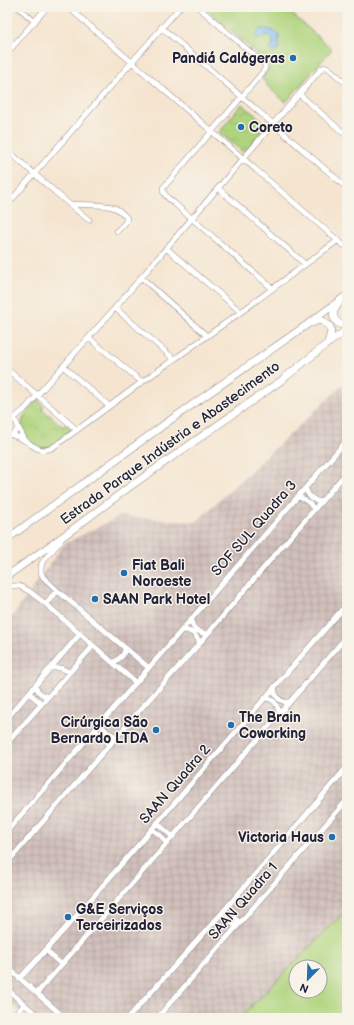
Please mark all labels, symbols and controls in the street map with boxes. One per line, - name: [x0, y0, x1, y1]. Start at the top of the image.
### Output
- place label: Pandiá Calógeras: [172, 50, 285, 67]
- marker: Pandiá Calógeras: [288, 53, 298, 63]
- place label: Coreto: [249, 119, 293, 136]
- marker: Coreto: [236, 122, 246, 132]
- street label: Estrada Parque Indústria e Abastecimento: [57, 358, 283, 528]
- street label: SOF SUL Quadra 3: [208, 477, 300, 579]
- place label: Fiat Bali Noroeste: [132, 557, 191, 590]
- marker: Fiat Bali Noroeste: [119, 568, 129, 578]
- place label: SAAN Park Hotel: [103, 591, 210, 608]
- marker: SAAN Park Hotel: [90, 594, 100, 604]
- place label: The Brain Coworking: [239, 709, 306, 742]
- place label: Cirúrgica São Bernardo LTDA: [50, 714, 148, 747]
- marker: The Brain Coworking: [226, 720, 236, 730]
- marker: Cirúrgica São Bernardo LTDA: [151, 725, 161, 735]
- street label: SAAN Quadra 2: [136, 740, 214, 827]
- place label: Victoria Haus: [238, 829, 324, 846]
- marker: Victoria Haus: [327, 832, 337, 842]
- street label: SAAN Quadra 1: [205, 859, 281, 943]
- place label: G&E Serviços Terceirizados: [76, 901, 163, 934]
- marker: G&E Serviços Terceirizados: [63, 912, 73, 922]
- north arrow: [288, 959, 328, 999]
- text: N: [298, 980, 311, 995]

